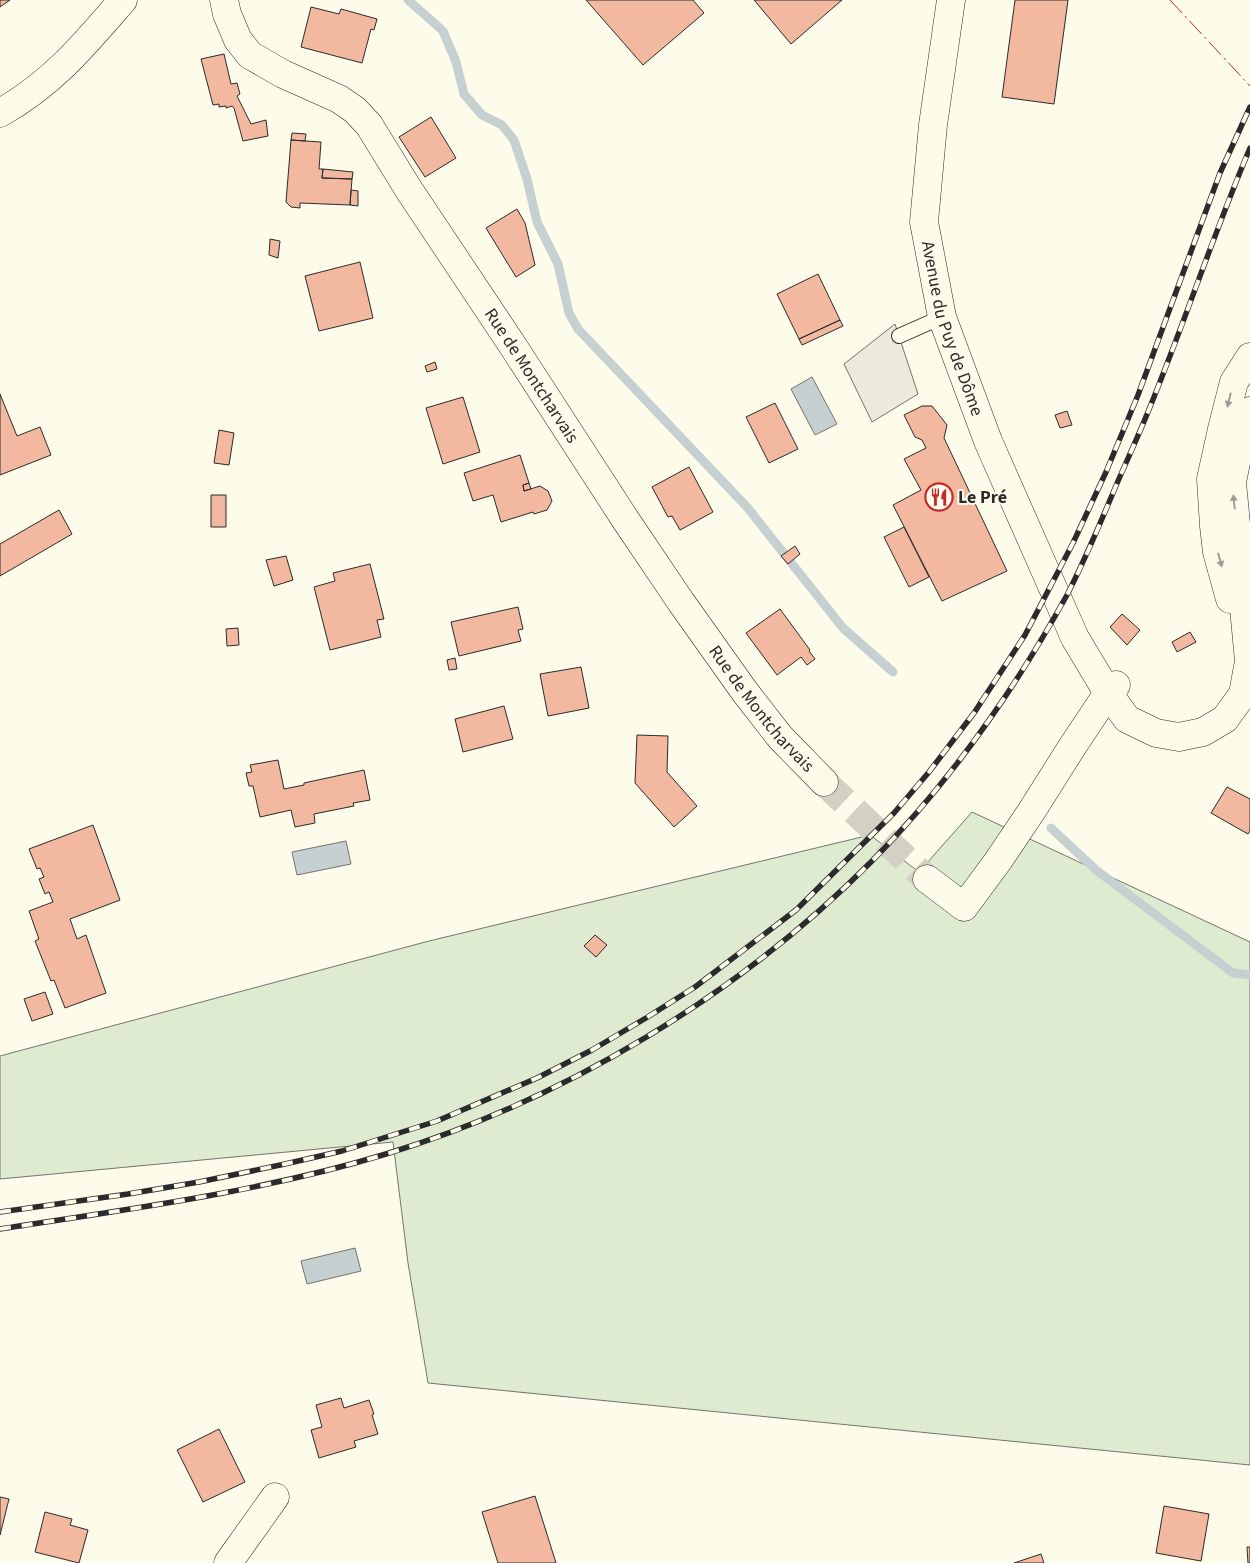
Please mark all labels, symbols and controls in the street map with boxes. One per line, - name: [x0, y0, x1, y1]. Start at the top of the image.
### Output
- street label: Avenue du Puy de Dôme: [915, 239, 990, 419]
- street label: Rue de Montcharvais: [479, 303, 585, 448]
- one-way arrow: [1225, 393, 1233, 408]
- restaurant icon: Le Pré: [924, 482, 954, 512]
- place label: Le Pré: [958, 485, 1007, 510]
- one-way arrow: [1230, 493, 1238, 509]
- one-way arrow: [1216, 553, 1224, 568]
- street label: Rue de Montcharvais: [703, 640, 820, 778]

